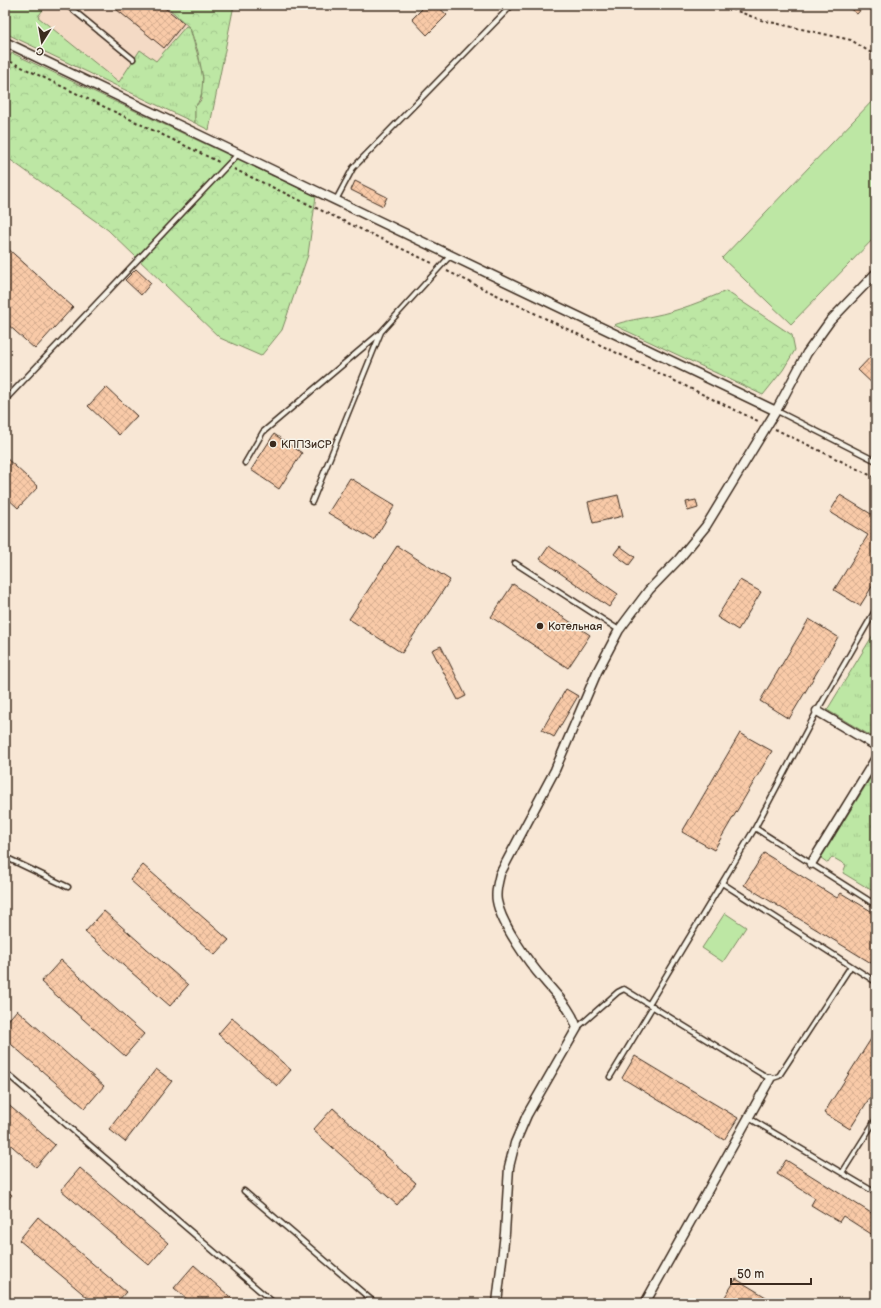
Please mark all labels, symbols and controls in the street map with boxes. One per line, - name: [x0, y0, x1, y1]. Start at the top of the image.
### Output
- north arrow: [22, 22, 62, 62]
- text: С: [35, 44, 45, 58]
- place label: КППЗиСР: [281, 438, 332, 451]
- marker: КППЗиСР: [268, 439, 278, 449]
- place label: Котельная: [548, 620, 602, 633]
- marker: Котельная: [535, 621, 545, 631]
- scale bar: [731, 1260, 811, 1286]
- text: 50 m: [737, 1267, 764, 1282]

